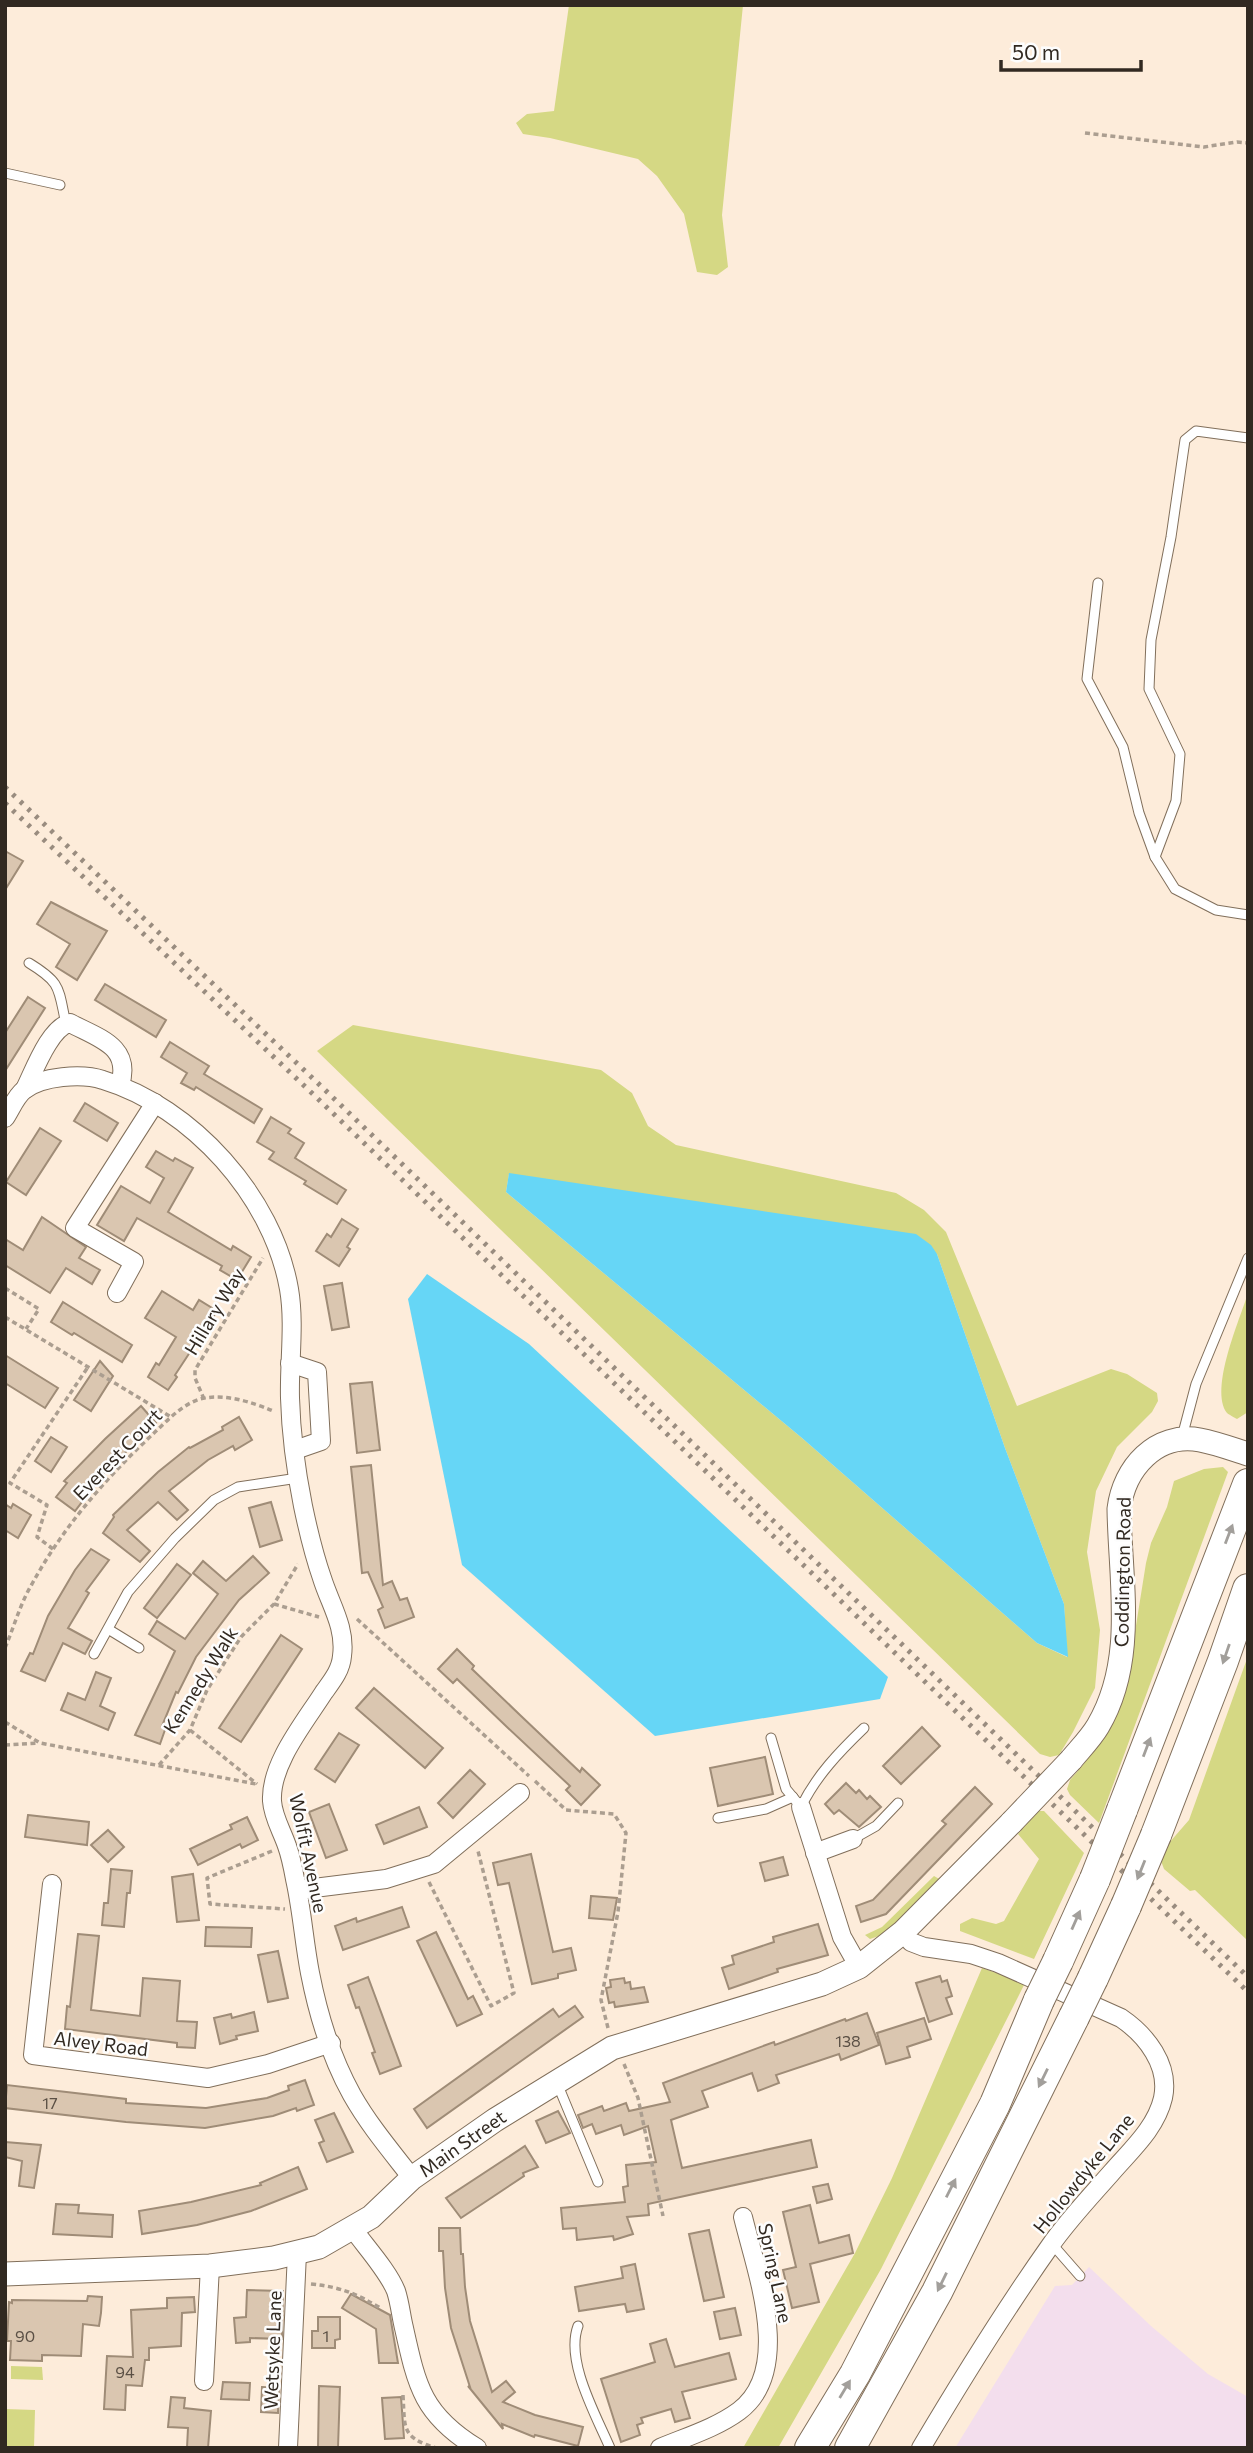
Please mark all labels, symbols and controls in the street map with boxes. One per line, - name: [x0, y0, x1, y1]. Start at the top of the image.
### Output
- scale bar: [1001, 28, 1141, 72]
- text: 50 m: [1012, 39, 1060, 64]
- street label: Hillary Way: [179, 1263, 249, 1359]
- street label: Everest Court: [68, 1403, 166, 1504]
- street label: Coddington Road: [1109, 1497, 1135, 1647]
- one-way arrow: [1223, 1524, 1234, 1545]
- street label: Kennedy Walk: [158, 1622, 242, 1738]
- one-way arrow: [1220, 1643, 1231, 1664]
- one-way arrow: [1142, 1736, 1153, 1757]
- street label: Wolfit Avenue: [285, 1791, 333, 1915]
- one-way arrow: [1135, 1860, 1147, 1880]
- one-way arrow: [1070, 1910, 1082, 1930]
- street label: Alvey Road: [52, 2026, 150, 2060]
- house number: 138: [835, 2031, 861, 2050]
- one-way arrow: [1038, 2068, 1049, 2088]
- house number: 17: [42, 2093, 58, 2112]
- street label: Main Street: [414, 2104, 510, 2181]
- street label: Hollowdyke Lane: [1028, 2109, 1138, 2237]
- one-way arrow: [946, 2178, 957, 2198]
- street label: Spring Lane: [754, 2221, 798, 2325]
- one-way arrow: [937, 2272, 948, 2292]
- street label: Wetsyke Lane: [258, 2290, 286, 2410]
- house number: 90: [15, 2326, 35, 2345]
- house number: 1: [323, 2326, 329, 2345]
- house number: 94: [115, 2362, 135, 2381]
- one-way arrow: [839, 2380, 852, 2399]

